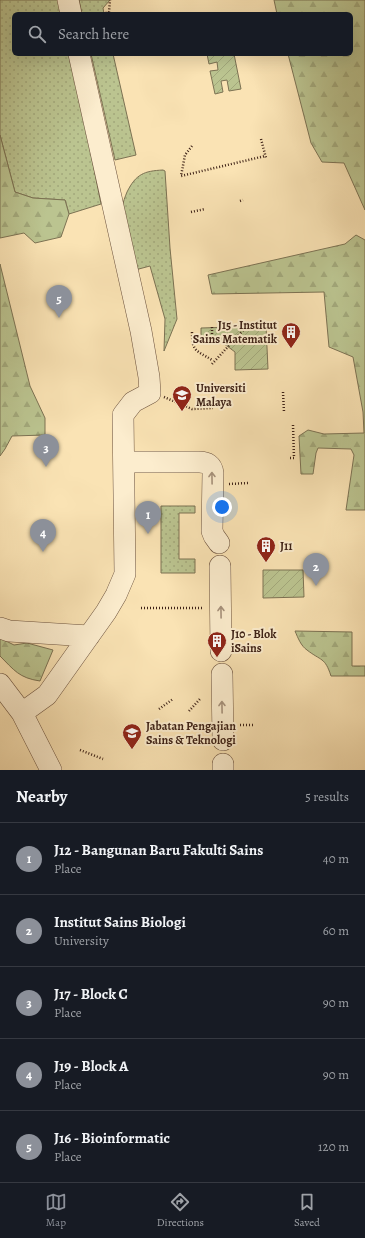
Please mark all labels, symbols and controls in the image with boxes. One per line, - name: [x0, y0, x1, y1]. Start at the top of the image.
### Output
- search box: [12, 12, 353, 56]
- icon: search: [26, 23, 48, 45]
- text: Search here: [58, 24, 129, 44]
- pin: 5: [46, 285, 72, 318]
- place label: J15 - Institut Sains Matematik: [193, 317, 278, 347]
- building icon: J15 - Institut Sains Matematik: [280, 321, 302, 349]
- place label: Universiti Malaya: [196, 380, 246, 410]
- school or university icon: Universiti Malaya: [171, 384, 193, 412]
- pin: 3: [33, 434, 59, 467]
- one-way arrow: [209, 472, 216, 485]
- your location: [212, 497, 232, 517]
- pin: 1: [135, 501, 161, 534]
- pin: 4: [30, 519, 56, 552]
- building icon: J11: [255, 535, 277, 563]
- place label: J11: [280, 538, 293, 554]
- pin: 2: [303, 553, 329, 586]
- one-way arrow: [217, 606, 225, 619]
- place label: J10 - Blok iSains: [231, 626, 277, 656]
- building icon: J10 - Blok iSains: [206, 630, 228, 658]
- one-way arrow: [218, 701, 226, 714]
- place label: Jabatan Pengajian Sains & Teknologi: [146, 718, 236, 748]
- school or university icon: Jabatan Pengajian Sains & Teknologi: [121, 722, 143, 750]
- text: Nearby: [16, 785, 67, 808]
- text: 5 results: [305, 788, 349, 805]
- text: J12 - Bangunan Baru Fakulti Sains: [54, 840, 263, 860]
- text: 1: [27, 850, 31, 867]
- text: 40 m: [323, 850, 349, 867]
- text: Place: [54, 860, 82, 877]
- text: Institut Sains Biologi: [54, 912, 186, 932]
- text: 2: [26, 922, 32, 939]
- text: 60 m: [323, 922, 349, 939]
- text: University: [54, 932, 109, 949]
- text: J17 - Block C: [54, 984, 128, 1004]
- text: 3: [26, 994, 32, 1011]
- text: 90 m: [323, 994, 349, 1011]
- text: Place: [54, 1004, 82, 1021]
- text: J19 - Block A: [54, 1056, 128, 1076]
- text: 4: [26, 1066, 32, 1083]
- text: 90 m: [323, 1066, 349, 1083]
- text: Place: [54, 1076, 82, 1093]
- text: J16 - Bioinformatic: [54, 1128, 170, 1148]
- text: 5: [26, 1138, 32, 1155]
- text: 120 m: [318, 1138, 349, 1155]
- text: Place: [54, 1148, 82, 1165]
- tab: Map: [45, 1191, 67, 1230]
- tab: Directions: [157, 1191, 204, 1230]
- tab: Saved: [294, 1191, 320, 1230]

